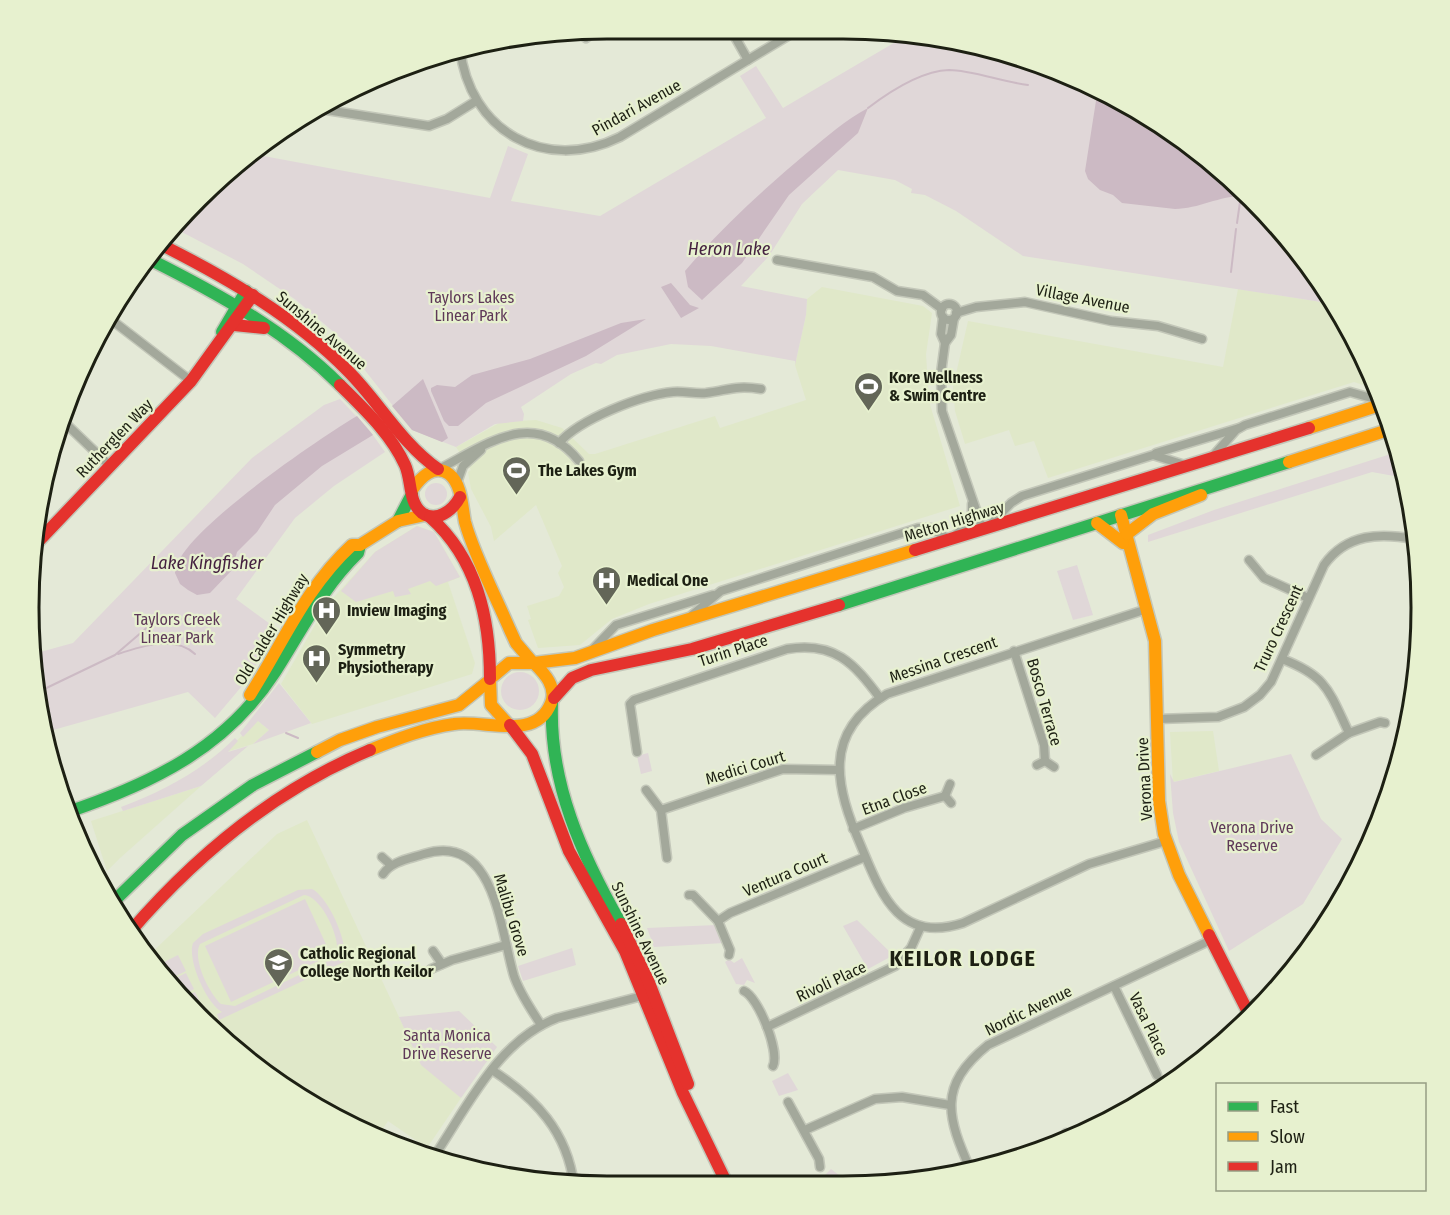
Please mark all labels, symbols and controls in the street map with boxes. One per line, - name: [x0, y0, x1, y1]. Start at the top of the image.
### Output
- street label: Pindari Avenue: [588, 75, 684, 140]
- water label: Heron Lake: [688, 238, 771, 260]
- street label: Village Avenue: [1034, 280, 1132, 317]
- street label: Sunshine Avenue: [273, 287, 371, 374]
- park label: Taylors Lakes Linear Park: [428, 288, 515, 325]
- place label: Kore Wellness & Swim Centre: [889, 368, 986, 405]
- sports icon: Kore Wellness & Swim Centre: [852, 370, 884, 412]
- street label: Rutherglen Way: [72, 394, 157, 482]
- sports icon: The Lakes Gym: [501, 454, 533, 496]
- place label: The Lakes Gym: [538, 461, 637, 480]
- street label: Melton Highway: [902, 497, 1007, 546]
- water label: Lake Kingfisher: [151, 552, 264, 574]
- hospital icon: Medical One: [590, 564, 622, 606]
- street label: Old Calder Highway: [231, 569, 313, 689]
- place label: Medical One: [627, 571, 708, 590]
- street label: Truro Crescent: [1250, 581, 1307, 675]
- hospital icon: Inview Imaging: [310, 594, 342, 636]
- place label: Inview Imaging: [347, 601, 446, 620]
- park label: Taylors Creek Linear Park: [134, 610, 221, 647]
- street label: Turin Place: [696, 630, 770, 671]
- street label: Messina Crescent: [887, 632, 1000, 687]
- place label: Symmetry Physiotherapy: [338, 640, 434, 677]
- hospital icon: Symmetry Physiotherapy: [301, 642, 333, 684]
- street label: Bosco Terrace: [1023, 656, 1066, 748]
- street label: Verona Drive: [1133, 737, 1156, 821]
- street label: Medici Court: [703, 746, 788, 789]
- street label: Etna Close: [859, 778, 929, 819]
- park label: Verona Drive Reserve: [1210, 818, 1294, 855]
- street label: Ventura Court: [740, 848, 831, 901]
- street label: Malibu Grove: [490, 871, 533, 959]
- street label: Sunshine Avenue: [607, 879, 674, 988]
- place label: Catholic Regional College North Keilor: [300, 944, 434, 981]
- district label: KEILOR LODGE: [890, 945, 1036, 972]
- school or university icon: Catholic Regional College North Keilor: [263, 946, 295, 988]
- street label: Rivoli Place: [793, 957, 869, 1006]
- street label: Nordic Avenue: [982, 981, 1075, 1040]
- street label: Vasa Place: [1125, 989, 1172, 1059]
- park label: Santa Monica Drive Reserve: [402, 1026, 492, 1063]
- legend: [1216, 1083, 1426, 1191]
- text: Fast: [1270, 1096, 1299, 1118]
- text: Slow: [1270, 1126, 1305, 1148]
- text: Jam: [1270, 1156, 1298, 1178]

